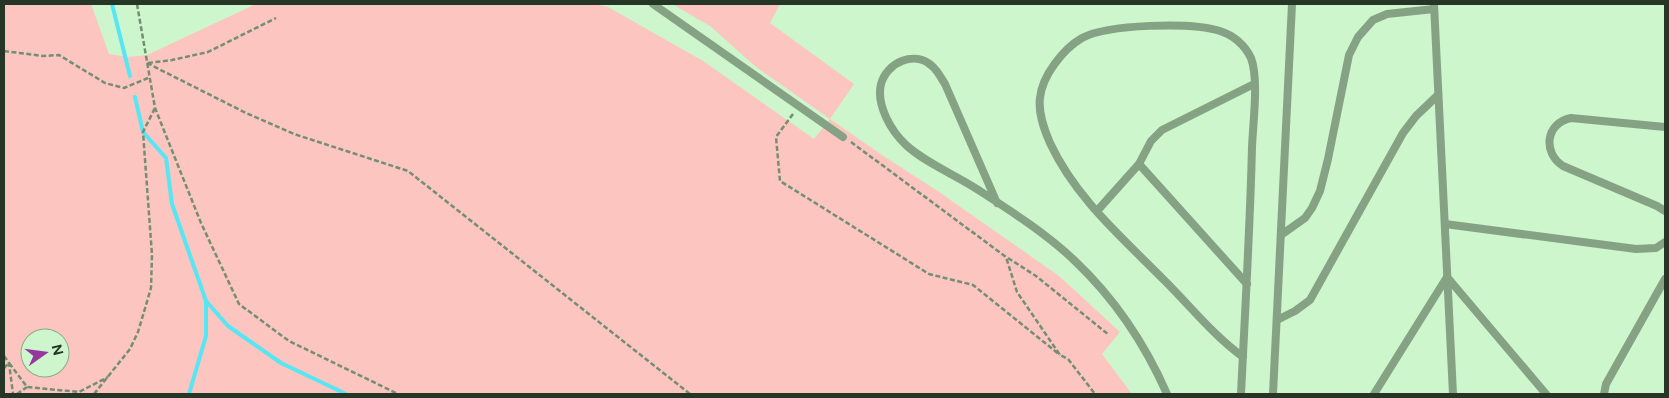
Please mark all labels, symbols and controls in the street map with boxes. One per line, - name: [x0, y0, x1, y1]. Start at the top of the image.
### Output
- north arrow: [20, 328, 70, 378]
- text: N: [48, 343, 67, 357]

